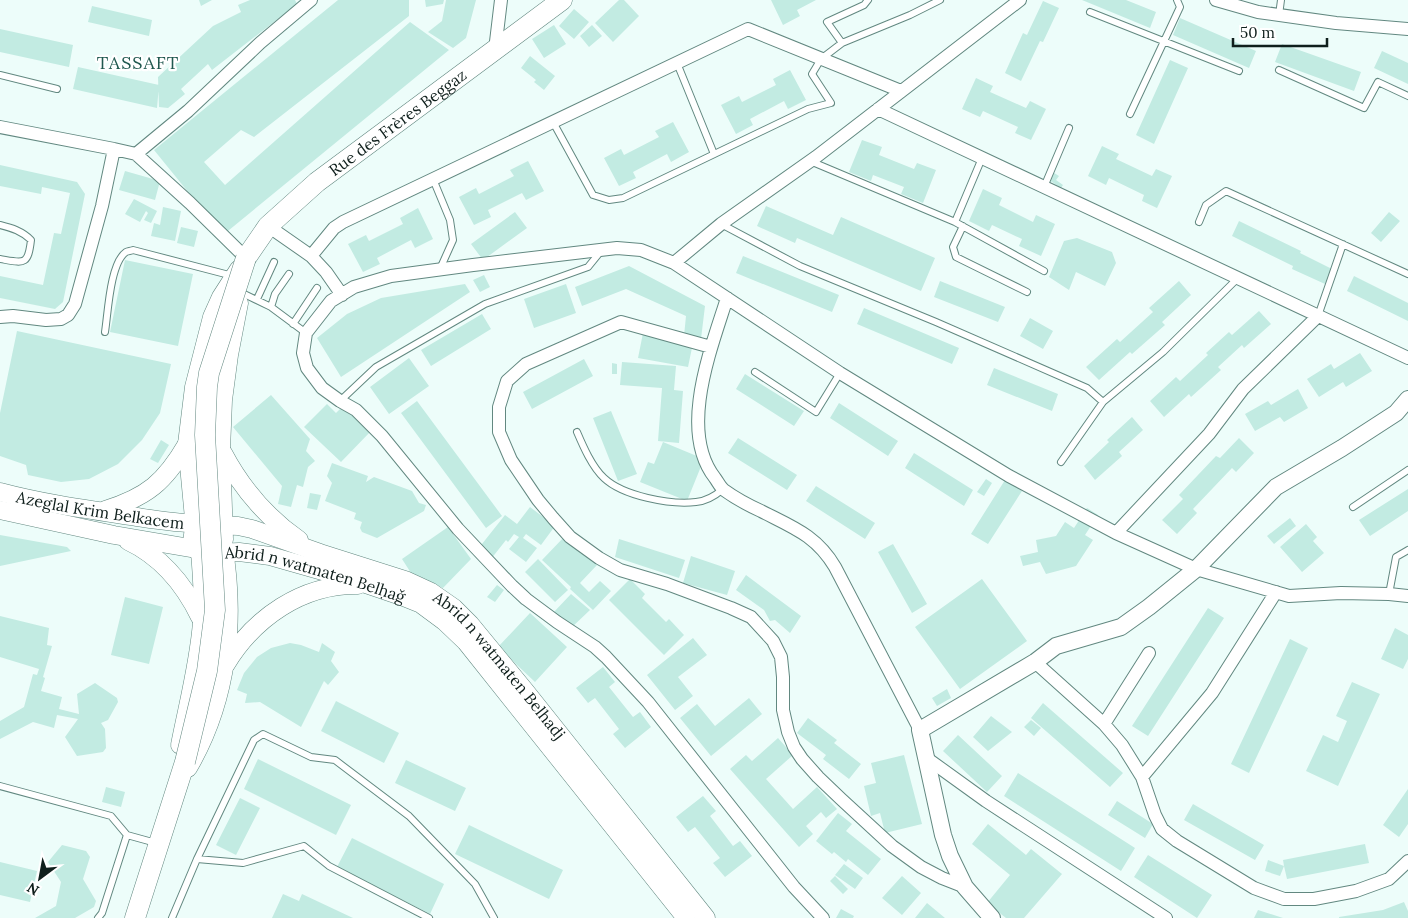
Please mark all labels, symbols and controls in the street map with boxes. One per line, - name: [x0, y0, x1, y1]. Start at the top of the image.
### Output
- scale bar: [1233, 15, 1327, 47]
- text: 50 m: [1240, 23, 1275, 42]
- district label: TASSAFT: [97, 51, 179, 74]
- street label: Rue des Frères Beggaz: [325, 65, 470, 180]
- street label: Azeglal Krim Belkacem: [13, 486, 185, 533]
- street label: Abrid n watmaten Belḥaǧ: [223, 542, 409, 607]
- street label: Abrid n watmaten Belhadj: [429, 586, 570, 743]
- north arrow: [15, 853, 65, 903]
- text: N: [24, 878, 42, 900]

